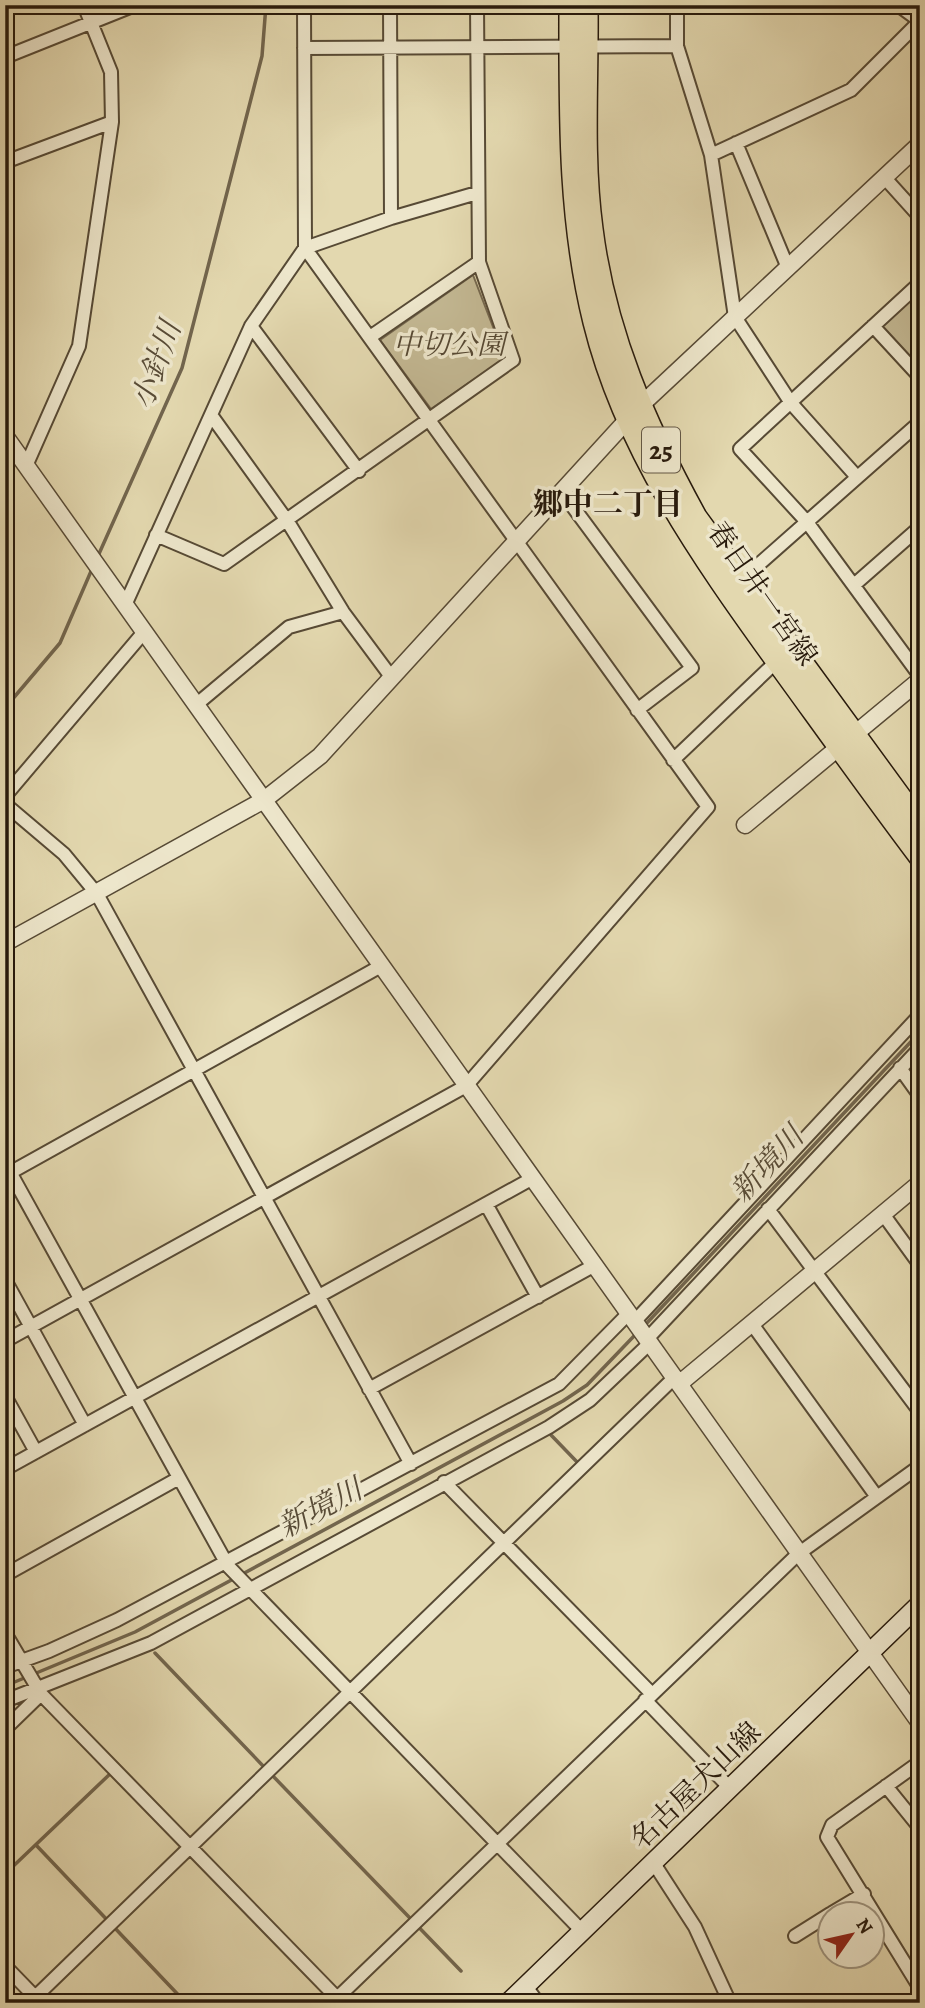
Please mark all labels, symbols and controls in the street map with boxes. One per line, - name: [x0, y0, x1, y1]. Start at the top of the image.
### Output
- water label: 小針川: [122, 313, 191, 414]
- park label: 中切公園: [393, 326, 509, 364]
- road number: 25: [642, 428, 680, 472]
- district label: 郷中二丁目: [533, 484, 683, 524]
- street label: 春日井一宮線: [698, 514, 826, 673]
- water label: 新境川: [722, 1115, 814, 1211]
- water label: 新境川: [271, 1468, 372, 1547]
- street label: 名古屋犬山線: [622, 1714, 769, 1858]
- north arrow: [816, 1899, 886, 1969]
- text: N: [850, 1913, 879, 1939]

